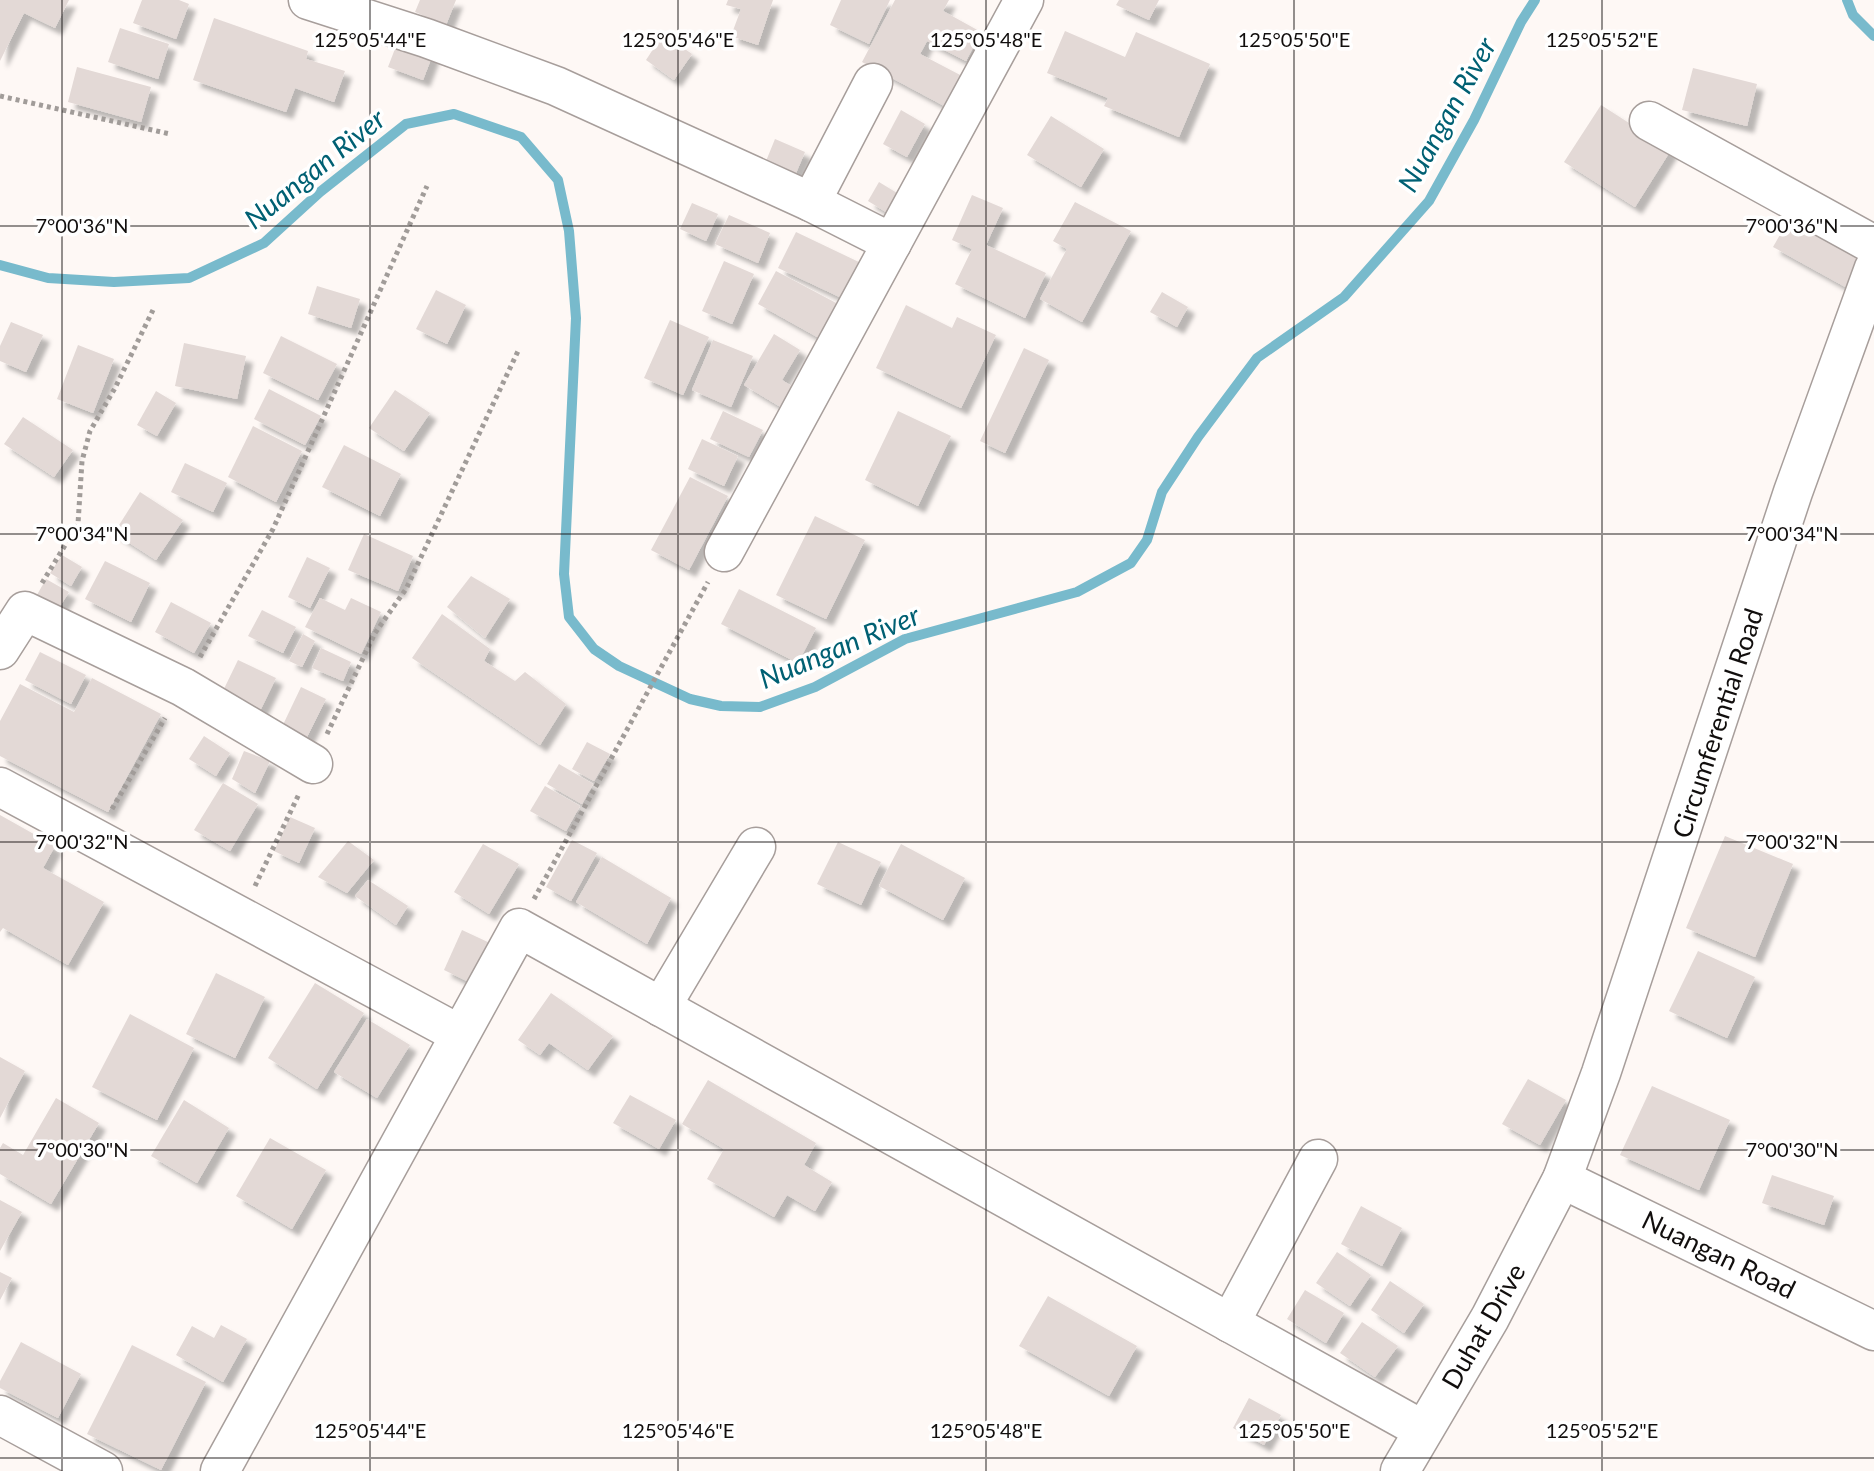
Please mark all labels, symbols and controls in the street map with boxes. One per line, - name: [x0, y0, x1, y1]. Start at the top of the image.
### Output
- text: 125°05'44"E: [314, 27, 426, 51]
- text: 125°05'46"E: [622, 27, 734, 51]
- text: 125°05'48"E: [930, 27, 1042, 51]
- text: 125°05'50"E: [1238, 27, 1350, 51]
- text: 125°05'52"E: [1546, 27, 1658, 51]
- water label: Nuangan River: [1390, 31, 1503, 197]
- water label: Nuangan River: [237, 101, 391, 235]
- text: 7°00'36"N: [35, 213, 129, 237]
- text: 7°00'36"N: [1745, 213, 1839, 237]
- text: 7°00'34"N: [35, 521, 129, 545]
- text: 7°00'34"N: [1745, 521, 1839, 545]
- water label: Nuangan River: [754, 597, 925, 695]
- street label: Circumferential Road: [1665, 604, 1769, 842]
- text: 7°00'32"N: [35, 829, 129, 853]
- text: 7°00'32"N: [1745, 829, 1839, 853]
- text: 7°00'30"N: [35, 1137, 129, 1161]
- text: 7°00'30"N: [1745, 1137, 1839, 1161]
- street label: Nuangan Road: [1637, 1203, 1801, 1305]
- street label: Duhat Drive: [1434, 1258, 1532, 1394]
- text: 125°05'44"E: [314, 1418, 426, 1442]
- text: 125°05'46"E: [622, 1418, 734, 1442]
- text: 125°05'48"E: [930, 1418, 1042, 1442]
- text: 125°05'50"E: [1238, 1418, 1350, 1442]
- text: 125°05'52"E: [1546, 1418, 1658, 1442]

